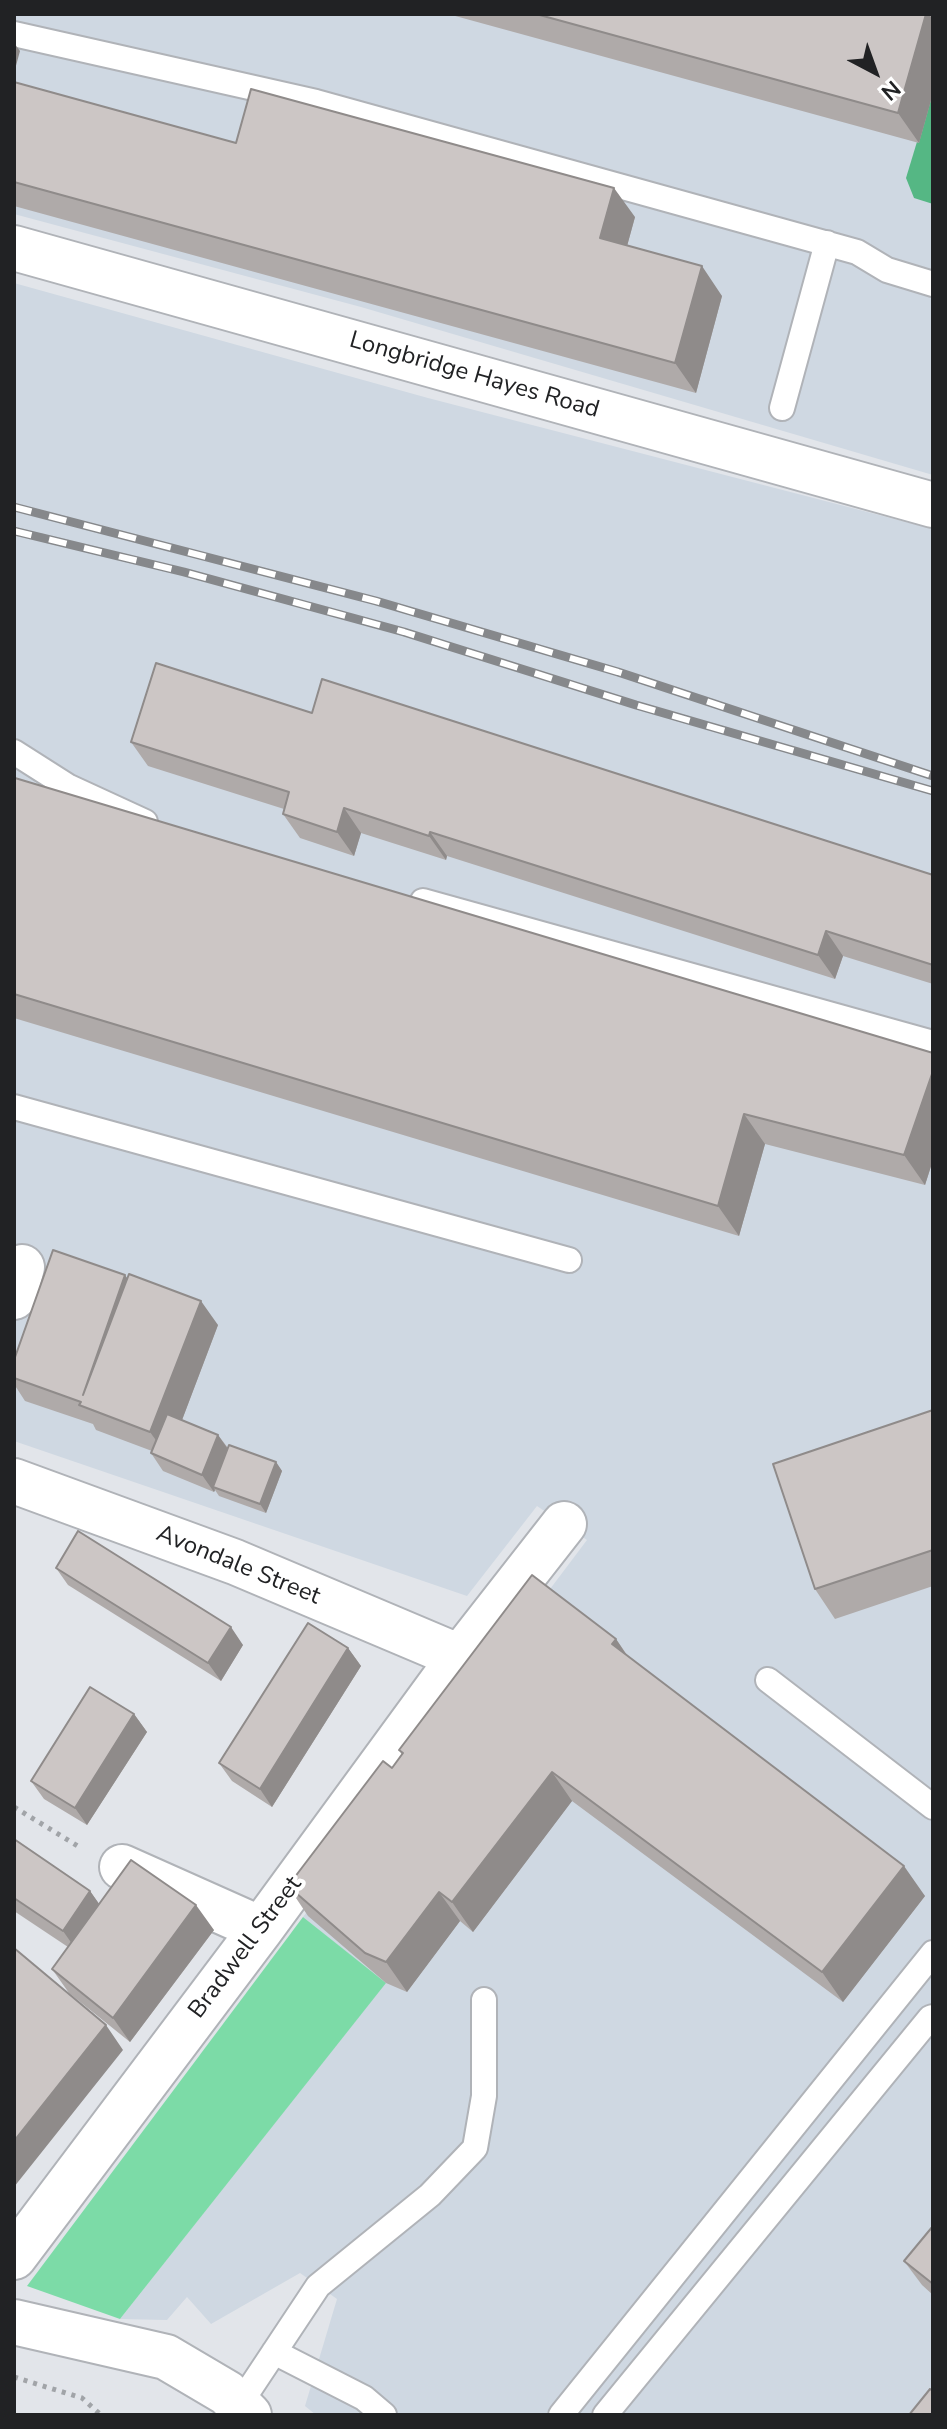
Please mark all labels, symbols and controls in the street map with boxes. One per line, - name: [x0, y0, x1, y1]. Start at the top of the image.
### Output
- north arrow: [835, 32, 915, 112]
- text: N: [875, 73, 907, 107]
- street label: Longbridge Hayes Road: [346, 327, 602, 425]
- street label: Avondale Street: [152, 1520, 324, 1612]
- street label: Bradwell Street: [183, 1871, 309, 2025]

